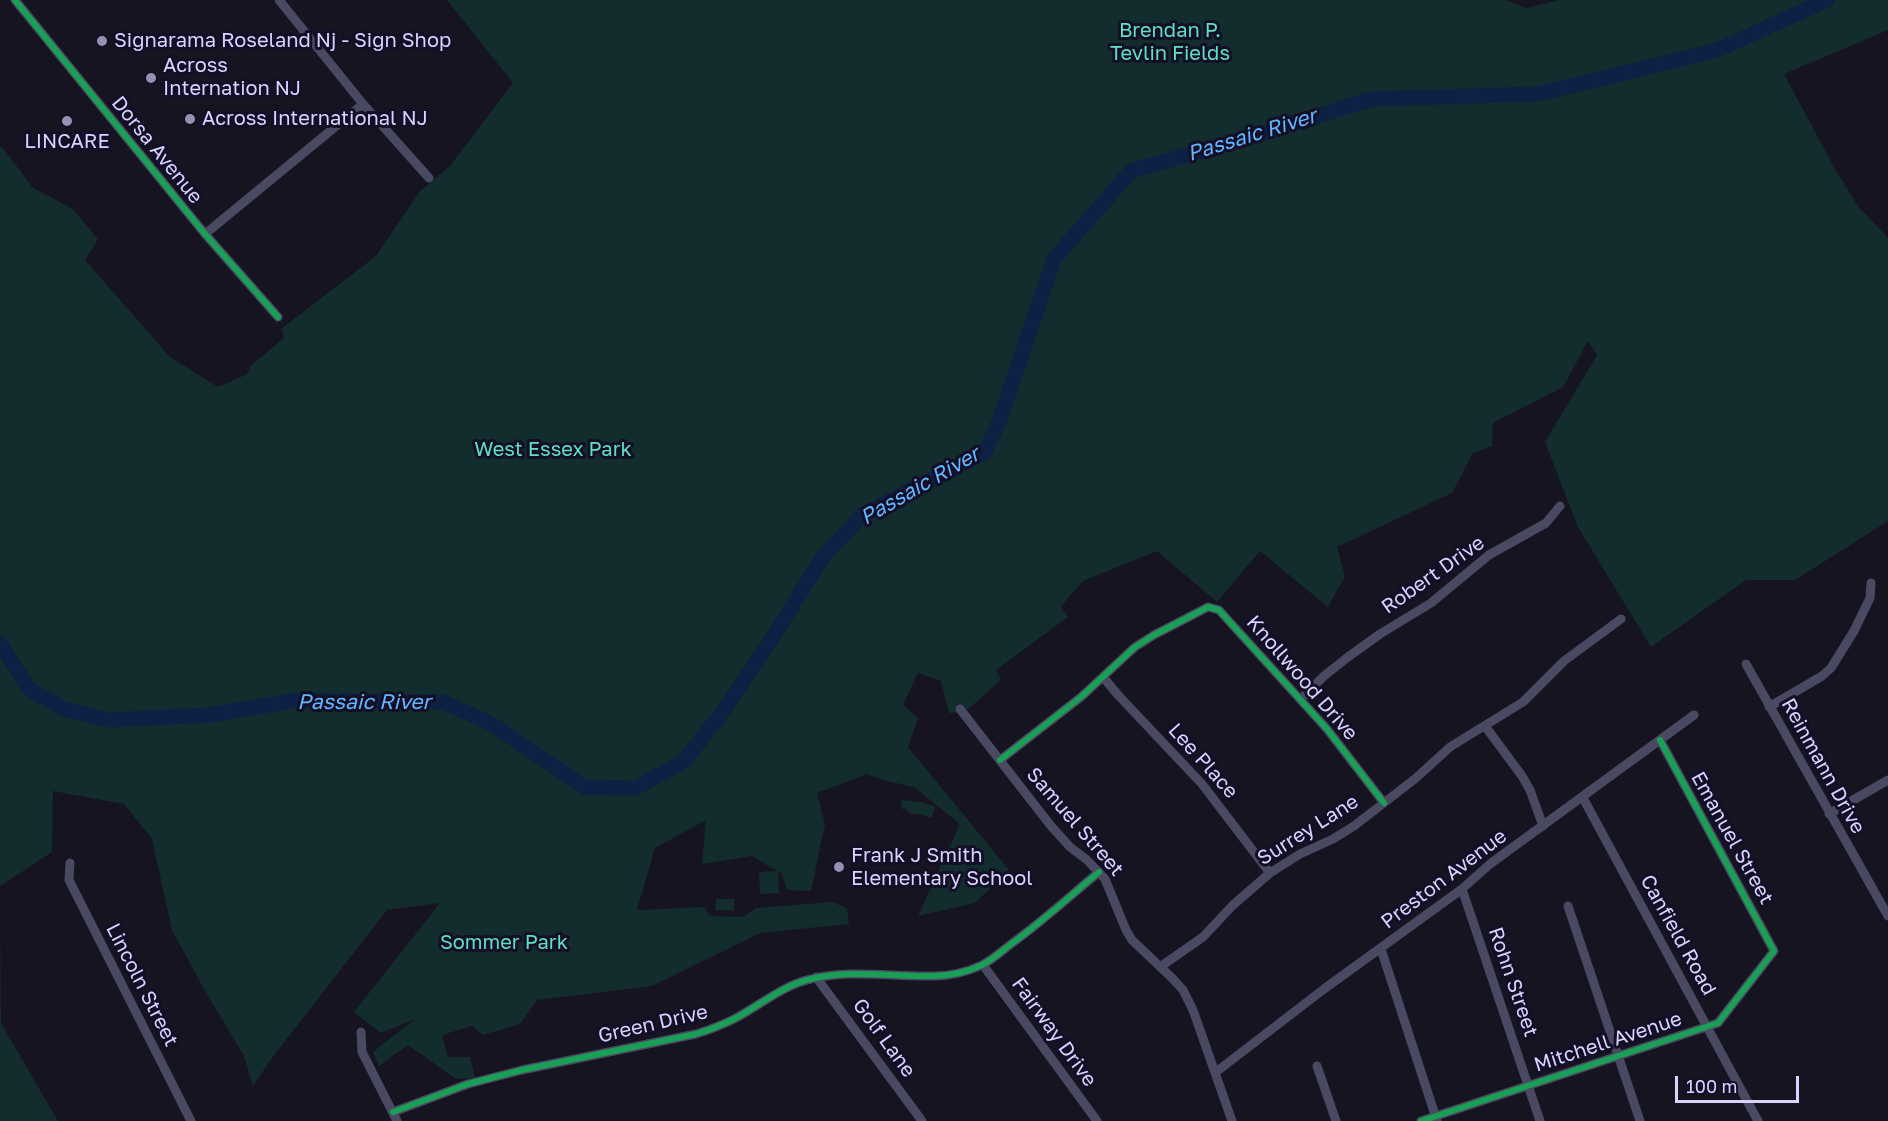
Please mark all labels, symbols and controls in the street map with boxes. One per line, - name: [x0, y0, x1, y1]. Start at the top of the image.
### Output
- park label: Brendan P. Tevlin Fields: [1110, 19, 1230, 66]
- place label: Signarama Roseland Nj - Sign Shop: [114, 29, 451, 53]
- marker: Signarama Roseland Nj - Sign Shop: [95, 34, 109, 48]
- place label: Across Internation NJ: [163, 54, 301, 101]
- marker: Across Internation NJ: [144, 71, 158, 85]
- street label: Dorsa Avenue: [106, 91, 208, 209]
- water label: Passaic River: [1184, 103, 1320, 167]
- place label: Across International NJ: [202, 107, 428, 131]
- marker: Across International NJ: [183, 112, 197, 126]
- marker: LINCARE: [60, 114, 74, 128]
- place label: LINCARE: [24, 130, 110, 154]
- park label: West Essex Park: [474, 438, 632, 462]
- water label: Passaic River: [856, 442, 984, 530]
- street label: Robert Drive: [1377, 531, 1489, 619]
- street label: Knollwood Drive: [1241, 611, 1363, 745]
- water label: Passaic River: [297, 689, 431, 715]
- street label: Reinmann Drive: [1776, 694, 1870, 838]
- street label: Lee Place: [1163, 719, 1243, 803]
- street label: Samuel Street: [1021, 763, 1129, 881]
- street label: Emanuel Street: [1686, 768, 1778, 908]
- street label: Surrey Lane: [1253, 789, 1363, 871]
- street label: Preston Avenue: [1377, 824, 1511, 934]
- place label: Frank J Smith Elementary School: [851, 844, 1033, 891]
- marker: Frank J Smith Elementary School: [832, 860, 846, 874]
- street label: Canfield Road: [1635, 871, 1721, 999]
- street label: Lincoln Street: [101, 919, 183, 1051]
- street label: Rohn Street: [1483, 924, 1543, 1040]
- park label: Sommer Park: [440, 931, 568, 955]
- street label: Fairway Drive: [1006, 973, 1102, 1091]
- street label: Golf Lane: [847, 994, 921, 1082]
- street label: Green Drive: [596, 1000, 710, 1048]
- street label: Mitchell Avenue: [1531, 1007, 1685, 1077]
- scale bar: [1678, 1064, 1802, 1102]
- text: 100 m: [1686, 1075, 1737, 1097]

